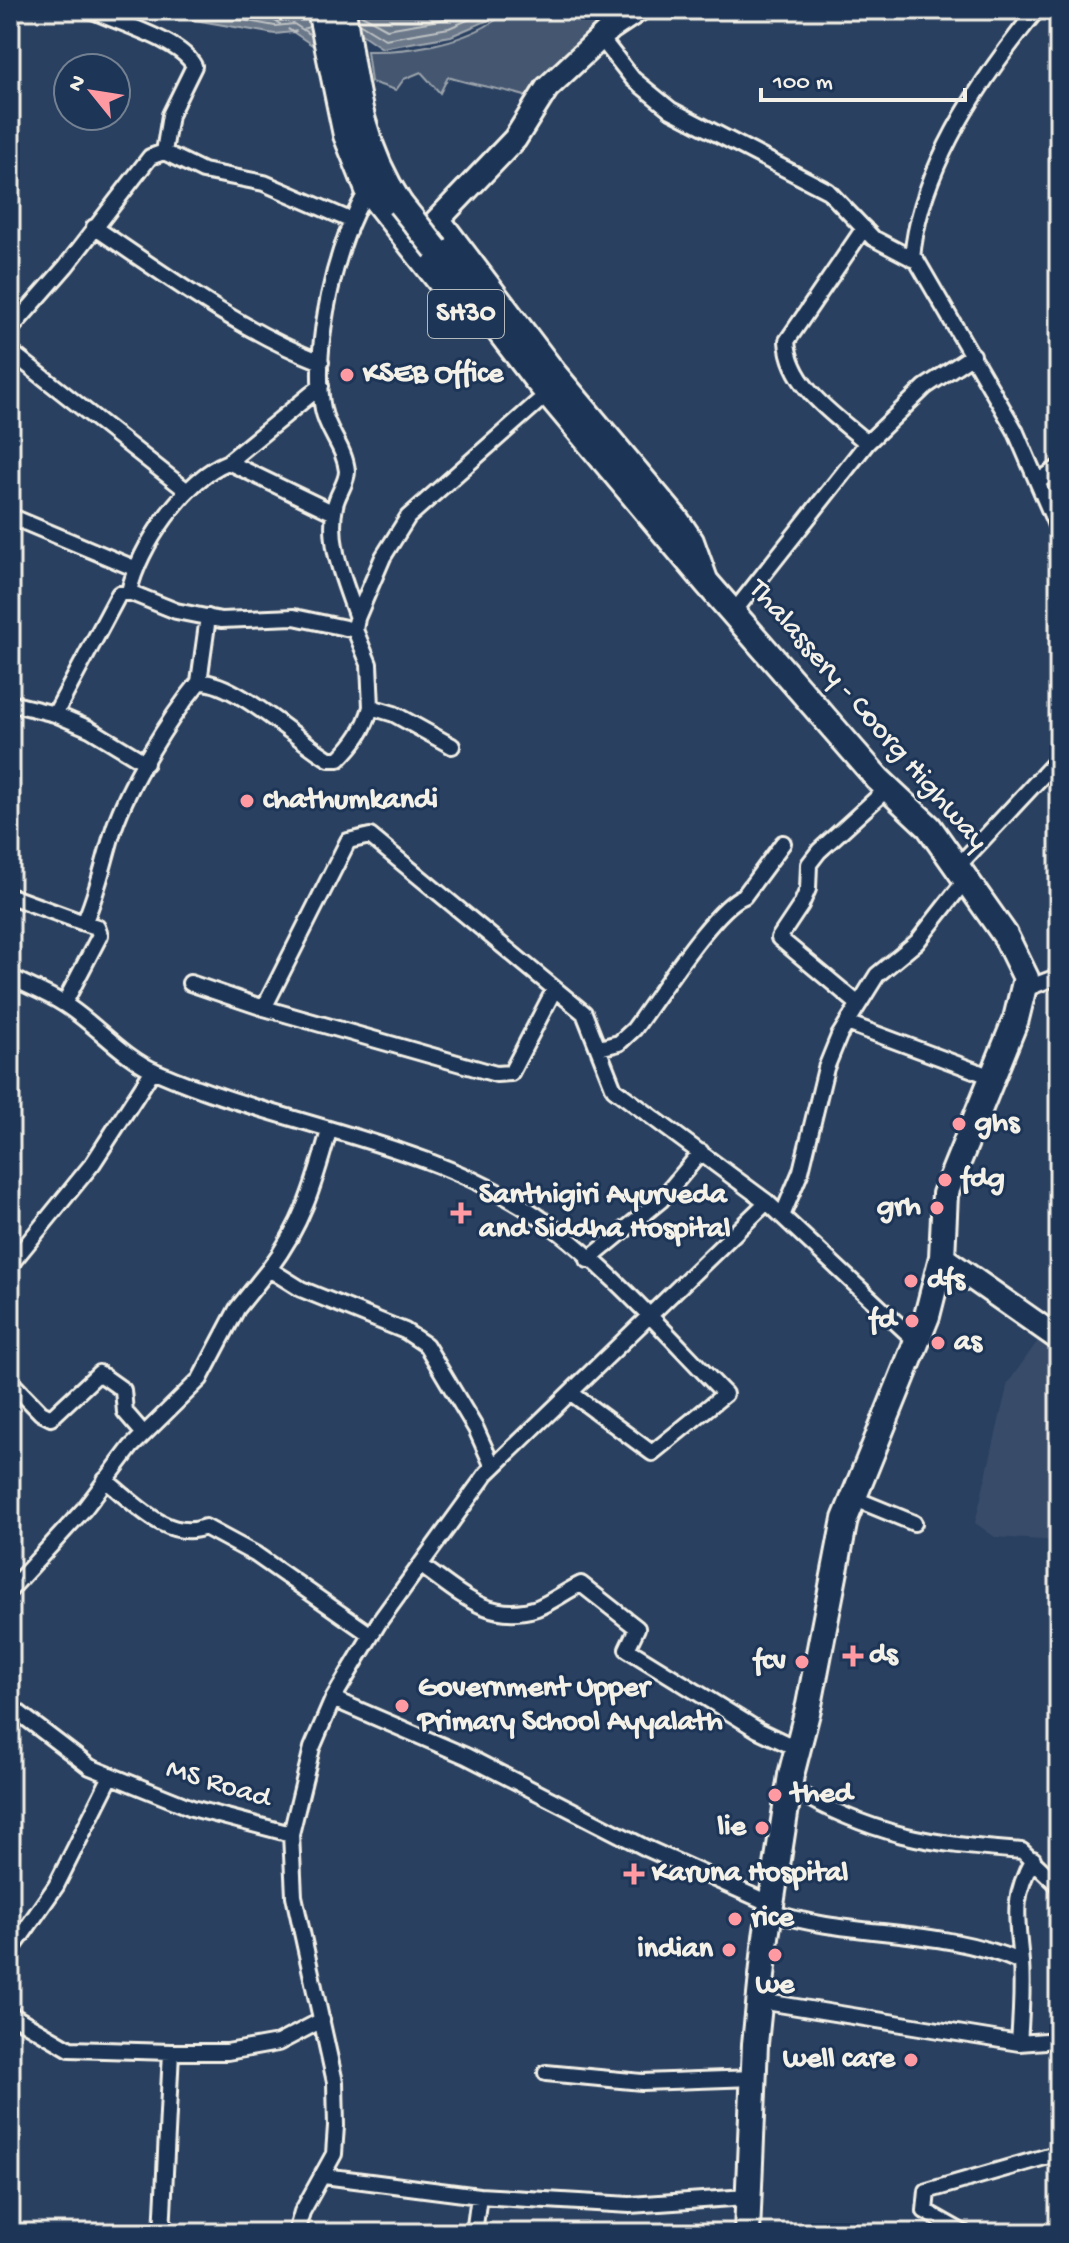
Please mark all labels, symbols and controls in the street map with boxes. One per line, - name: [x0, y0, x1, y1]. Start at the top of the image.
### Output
- north arrow: [52, 52, 132, 132]
- scale bar: [761, 52, 965, 102]
- text: 100 m: [772, 69, 833, 98]
- text: N: [63, 71, 93, 97]
- road number: SH30: [428, 290, 504, 338]
- place label: KSEB Office: [362, 358, 505, 393]
- marker: KSEB Office: [338, 366, 356, 384]
- street label: Thalassery - Coorg Highway: [738, 572, 994, 859]
- place label: chathumkandi: [263, 784, 438, 819]
- marker: chathumkandi: [238, 792, 256, 810]
- place label: ghs: [974, 1107, 1021, 1142]
- marker: ghs: [950, 1115, 968, 1133]
- place label: fdg: [959, 1163, 1005, 1198]
- marker: fdg: [936, 1171, 954, 1189]
- place label: Santhigiri Ayurveda and Siddha Hospital: [478, 1179, 731, 1248]
- place label: grh: [876, 1191, 921, 1226]
- marker: grh: [928, 1199, 946, 1217]
- marker: Santhigiri Ayurveda and Siddha Hospital: [450, 1202, 472, 1224]
- place label: dfs: [927, 1264, 967, 1299]
- marker: dfs: [902, 1272, 920, 1290]
- place label: fd: [867, 1304, 899, 1339]
- marker: fd: [903, 1312, 921, 1330]
- place label: as: [953, 1326, 984, 1361]
- marker: as: [929, 1334, 947, 1352]
- place label: ds: [869, 1639, 900, 1674]
- place label: fcv: [751, 1645, 786, 1680]
- marker: ds: [844, 1647, 862, 1665]
- marker: fcv: [793, 1653, 811, 1671]
- place label: Government Upper Primary School Ayyalath: [416, 1672, 723, 1741]
- marker: Government Upper Primary School Ayyalath: [393, 1697, 411, 1715]
- street label: MS Road: [162, 1753, 277, 1818]
- place label: thed: [788, 1778, 856, 1813]
- marker: thed: [766, 1786, 784, 1804]
- place label: lie: [716, 1811, 748, 1846]
- marker: lie: [753, 1819, 771, 1837]
- place label: Karuna Hospital: [651, 1857, 849, 1892]
- marker: Karuna Hospital: [623, 1863, 645, 1885]
- place label: rice: [750, 1902, 795, 1937]
- marker: rice: [726, 1910, 744, 1928]
- place label: indian: [637, 1933, 714, 1968]
- marker: indian: [720, 1941, 738, 1959]
- marker: we: [766, 1946, 784, 1964]
- place label: we: [756, 1969, 796, 2004]
- place label: well care: [783, 2043, 897, 2078]
- marker: well care: [902, 2051, 920, 2069]

